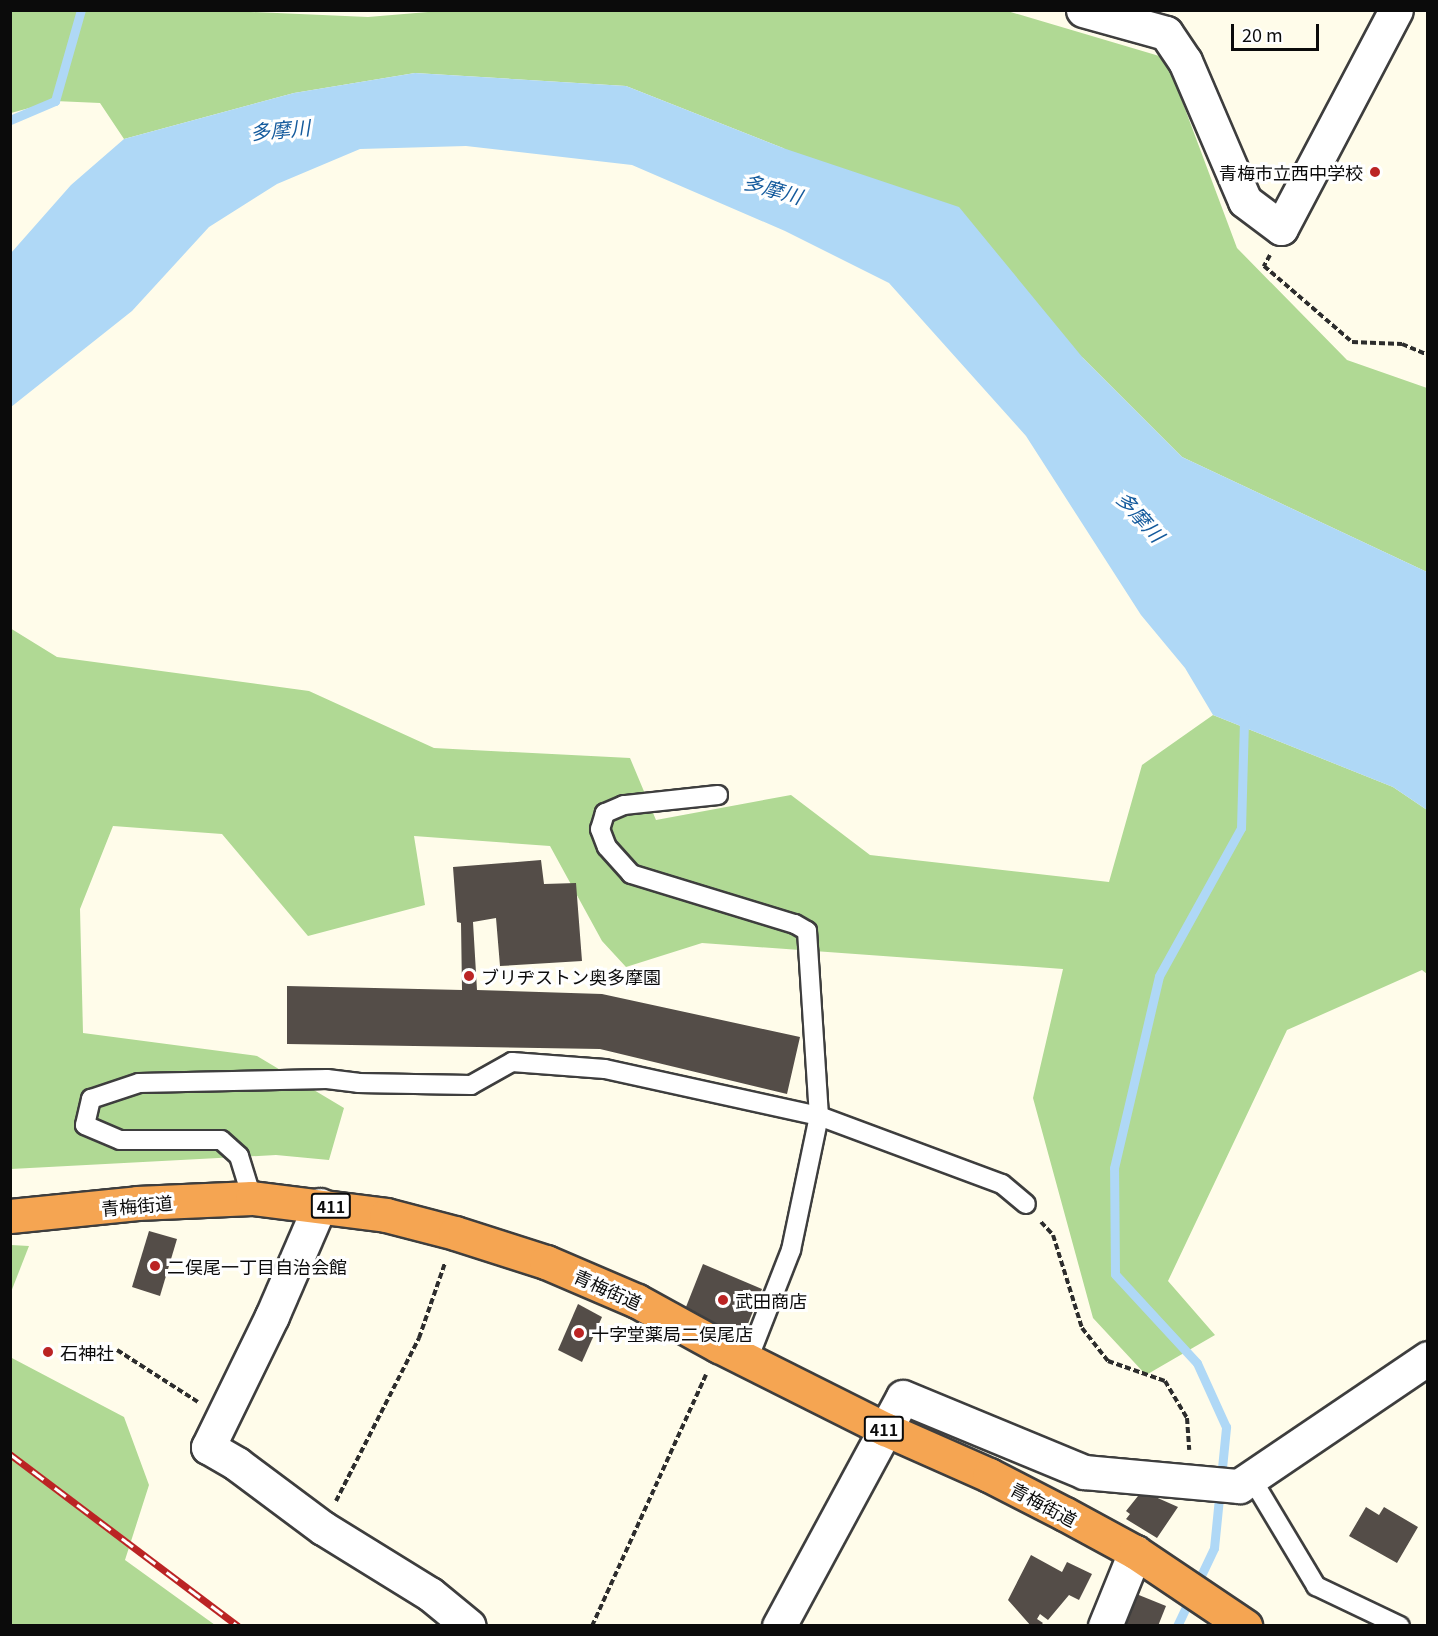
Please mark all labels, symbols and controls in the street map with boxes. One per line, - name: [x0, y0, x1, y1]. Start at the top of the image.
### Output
- scale bar: [1234, 12, 1322, 50]
- text: 20 m: [1242, 21, 1283, 47]
- water label: 多摩川: [249, 114, 311, 144]
- place label: 青梅市立西中学校: [1219, 161, 1363, 183]
- marker: 青梅市立西中学校: [1368, 165, 1382, 179]
- water label: 多摩川: [741, 168, 805, 208]
- water label: 多摩川: [1112, 486, 1170, 546]
- place label: ブリヂストン奥多摩園: [481, 965, 661, 987]
- marker: ブリヂストン奥多摩園: [462, 969, 476, 983]
- street label: 青梅街道: [100, 1191, 174, 1219]
- road number: 411: [310, 1193, 352, 1219]
- place label: 二俣尾一丁目自治会館: [167, 1255, 347, 1277]
- marker: 二俣尾一丁目自治会館: [148, 1259, 162, 1273]
- street label: 青梅街道: [571, 1264, 645, 1314]
- place label: 武田商店: [735, 1289, 807, 1311]
- marker: 武田商店: [716, 1293, 730, 1307]
- place label: 十字堂薬局二俣尾店: [591, 1322, 753, 1344]
- marker: 十字堂薬局二俣尾店: [572, 1326, 586, 1340]
- place label: 石神社: [60, 1341, 114, 1363]
- marker: 石神社: [41, 1345, 55, 1359]
- road number: 411: [863, 1416, 905, 1442]
- street label: 青梅街道: [1007, 1478, 1081, 1530]

